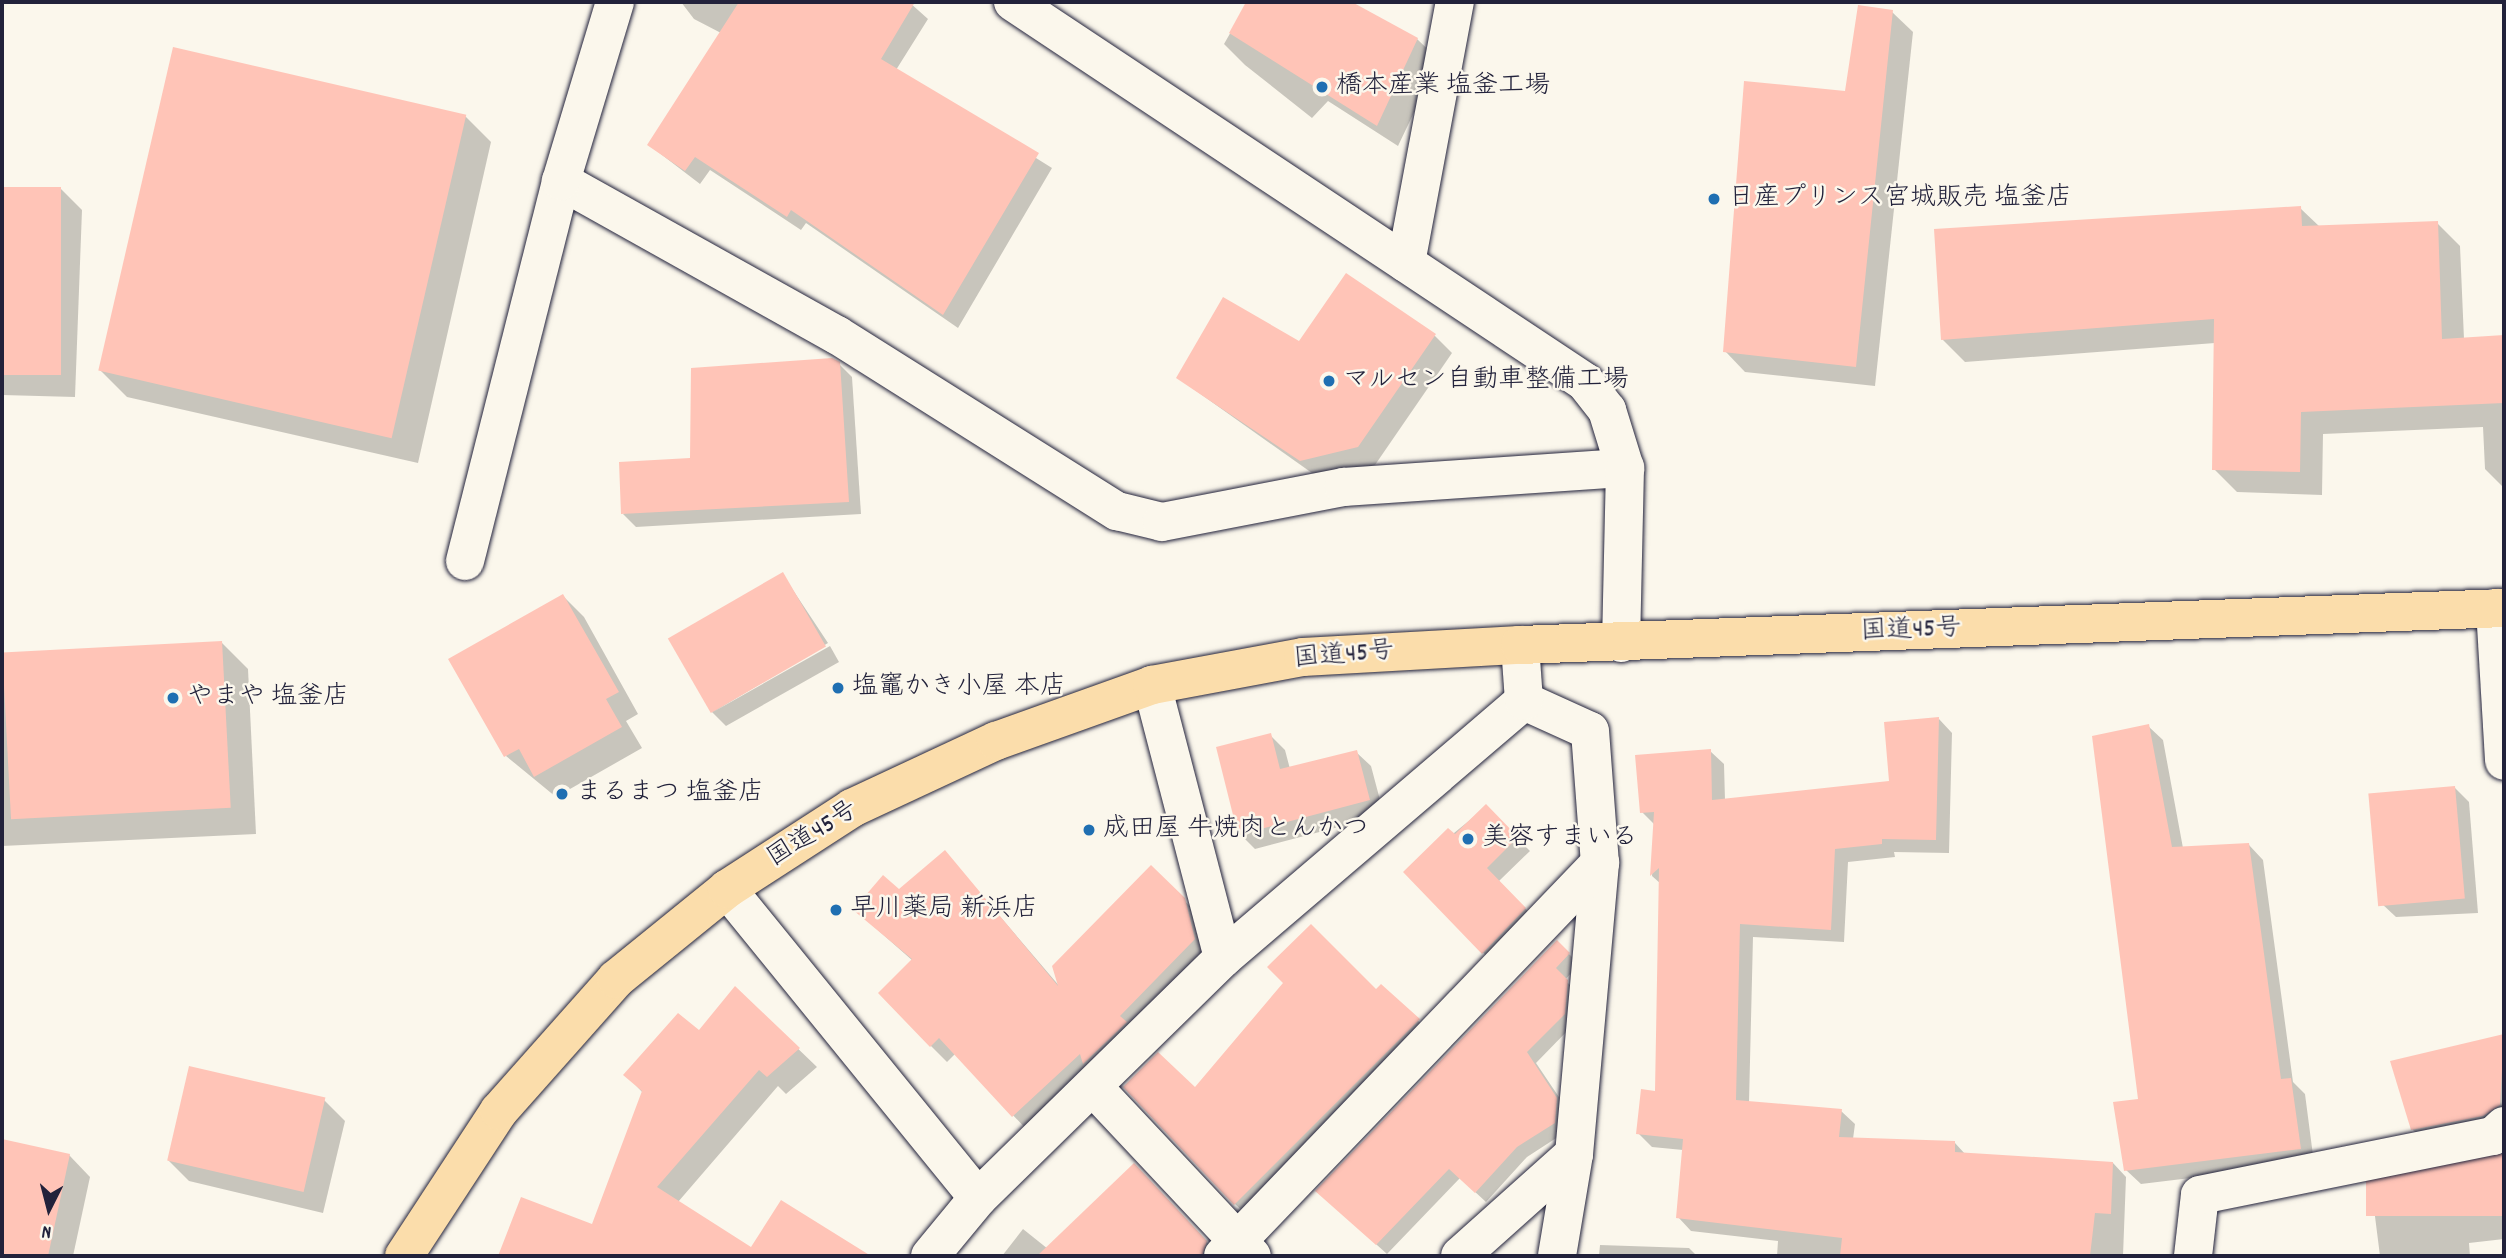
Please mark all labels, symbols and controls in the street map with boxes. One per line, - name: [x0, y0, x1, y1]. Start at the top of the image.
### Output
- place label: 橋本産業 塩釜工場: [1336, 71, 1550, 103]
- marker: 橋本産業 塩釜工場: [1314, 79, 1330, 95]
- place label: 日産プリンス宮城販売 塩釜店: [1728, 183, 2072, 215]
- marker: 日産プリンス宮城販売 塩釜店: [1706, 191, 1722, 207]
- place label: マルセン自動車整備工場: [1343, 365, 1629, 397]
- marker: マルセン自動車整備工場: [1321, 373, 1337, 389]
- street label: 国道45号: [1860, 614, 1962, 648]
- street label: 国道45号: [1292, 636, 1396, 676]
- place label: 塩竈かき小屋 本店: [852, 672, 1066, 704]
- marker: 塩竈かき小屋 本店: [830, 680, 846, 696]
- place label: やまや 塩釜店: [187, 682, 349, 714]
- marker: やまや 塩釜店: [165, 690, 181, 706]
- place label: まるまつ 塩釜店: [576, 778, 764, 810]
- marker: まるまつ 塩釜店: [554, 786, 570, 802]
- street label: 国道45号: [762, 795, 864, 875]
- place label: 成田屋 牛焼肉とんかつ: [1103, 814, 1369, 846]
- marker: 成田屋 牛焼肉とんかつ: [1081, 822, 1097, 838]
- place label: 美容すまいる: [1482, 823, 1638, 855]
- marker: 美容すまいる: [1460, 831, 1476, 847]
- place label: 早川薬局 新浜店: [850, 894, 1038, 926]
- marker: 早川薬局 新浜店: [828, 902, 844, 918]
- north arrow: [14, 1174, 84, 1244]
- text: N: [41, 1216, 53, 1244]

